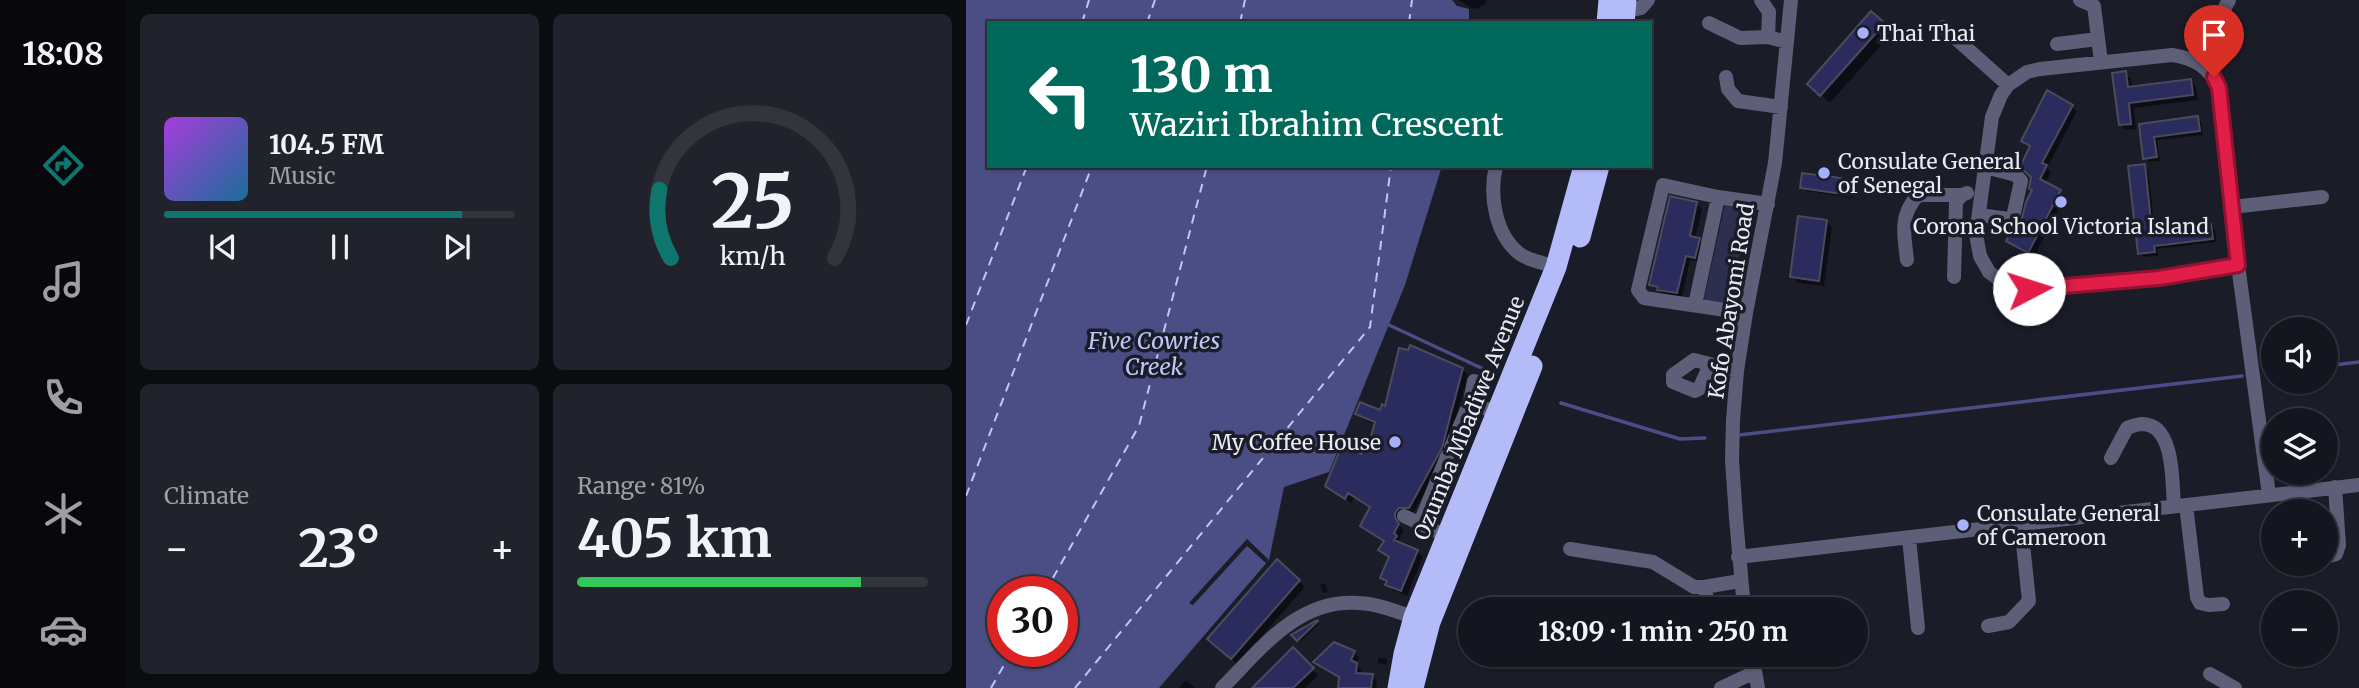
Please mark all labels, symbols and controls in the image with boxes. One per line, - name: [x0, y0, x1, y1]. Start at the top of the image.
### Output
- pin: [2184, 5, 2244, 77]
- icon: arrive: [2195, 16, 2233, 54]
- place label: Thai Thai: [1877, 20, 1975, 47]
- marker: Thai Thai: [1855, 25, 1871, 41]
- text: 18:08: [22, 34, 104, 74]
- text: 130 m: [1130, 44, 1273, 105]
- icon: left: [1015, 49, 1106, 140]
- text: Waziri Ibrahim Crescent: [1130, 105, 1504, 145]
- text: 104.5 FM: [269, 128, 384, 161]
- icon: directions: [39, 141, 88, 190]
- place label: Consulate General of Senegal: [1838, 148, 2022, 199]
- text: 25: [711, 156, 794, 248]
- text: Music: [269, 161, 336, 190]
- marker: Consulate General of Senegal: [1816, 165, 1832, 181]
- marker: Corona School Victoria Island: [2053, 194, 2069, 210]
- street label: Kofo Abayomi Road: [1702, 201, 1760, 401]
- place label: Corona School Victoria Island: [1913, 213, 2209, 240]
- icon: previous: [204, 228, 242, 266]
- icon: pause: [321, 228, 359, 266]
- icon: next: [438, 228, 476, 266]
- text: km/h: [719, 240, 786, 272]
- position arrow: [1992, 252, 2066, 326]
- icon: music: [39, 257, 88, 306]
- street label: Ozumba Mbadiwe Avenue: [1408, 292, 1530, 544]
- map controls: [2261, 317, 2338, 667]
- button: sound: [2261, 317, 2338, 394]
- water label: Five Cowries Creek: [1087, 326, 1220, 381]
- icon: phone: [39, 373, 88, 422]
- button: layers: [2261, 408, 2338, 485]
- place label: My Coffee House: [1212, 429, 1381, 456]
- marker: My Coffee House: [1387, 434, 1403, 450]
- text: Range · 81%: [577, 471, 705, 500]
- text: Climate: [164, 481, 249, 510]
- icon: climate: [39, 489, 88, 538]
- button: +: [2261, 499, 2338, 576]
- place label: Consulate General of Cameroon: [1977, 500, 2161, 551]
- text: 405 km: [577, 506, 772, 571]
- text: 23°: [298, 516, 381, 581]
- marker: Consulate General of Cameroon: [1955, 517, 1971, 533]
- text: −: [164, 525, 189, 572]
- text: +: [490, 525, 515, 572]
- speed limit sign: 30: [987, 576, 1078, 667]
- button: −: [2261, 590, 2338, 667]
- icon: car: [39, 605, 88, 654]
- text: 18:09 · 1 min · 250 m: [1538, 615, 1788, 648]

